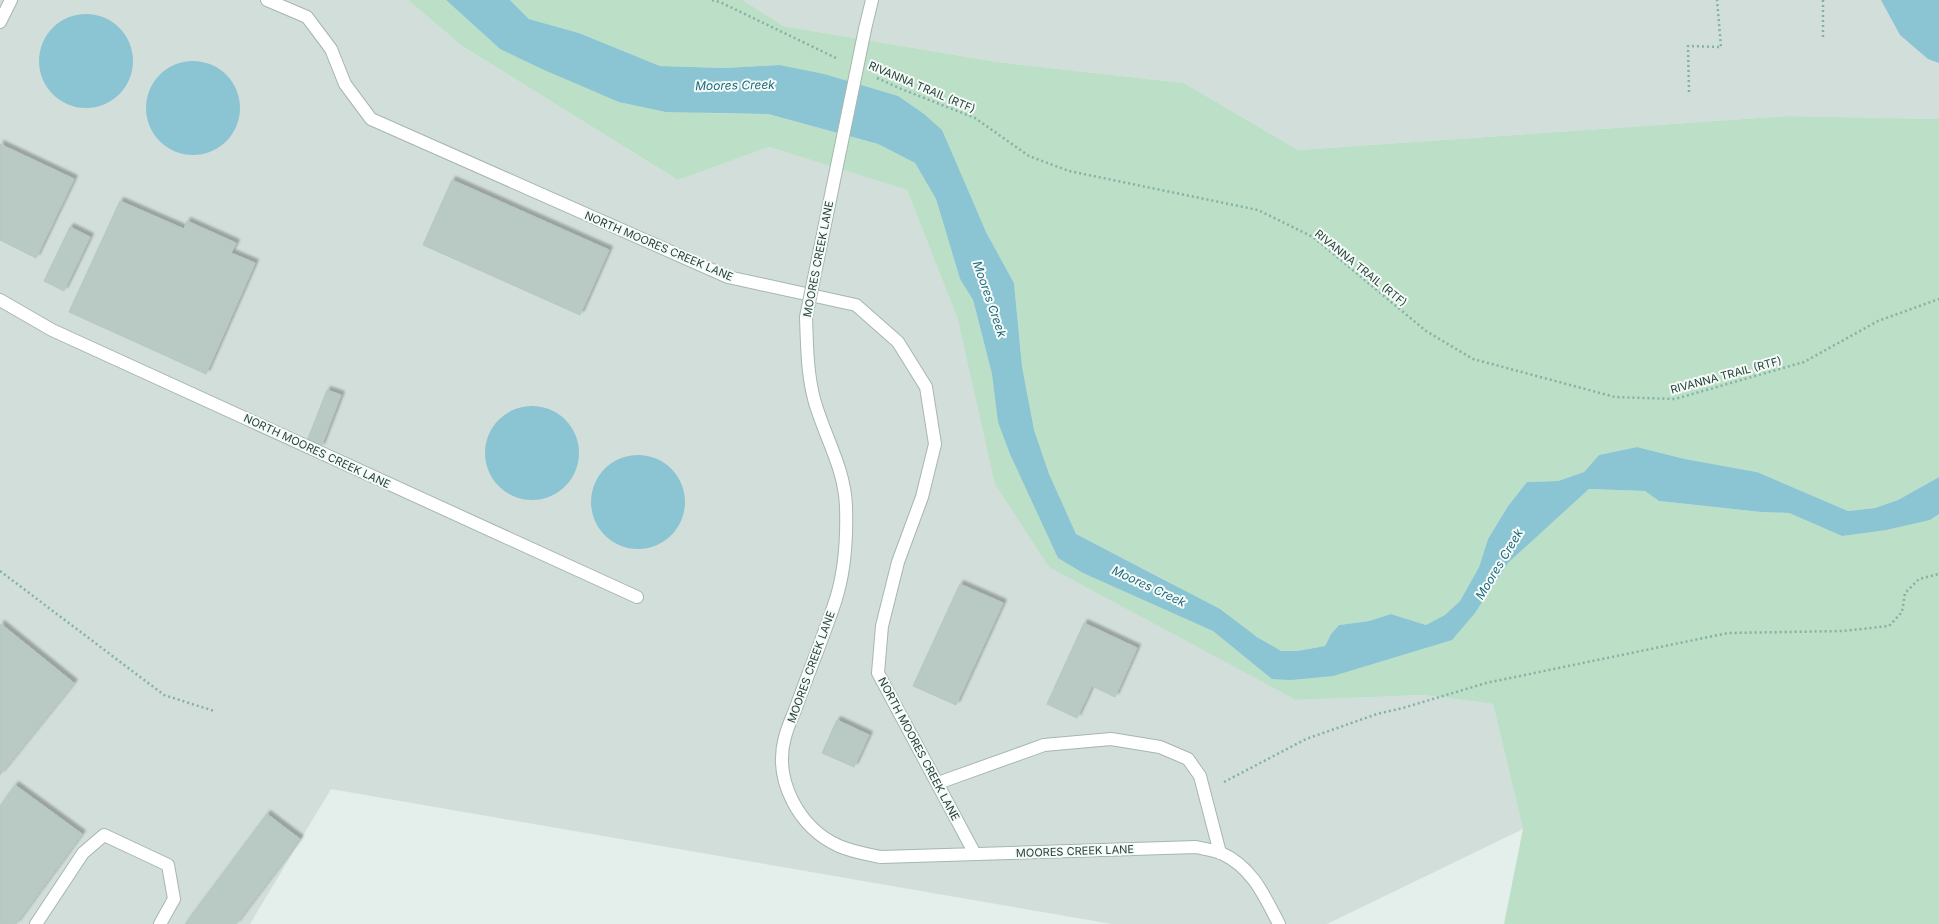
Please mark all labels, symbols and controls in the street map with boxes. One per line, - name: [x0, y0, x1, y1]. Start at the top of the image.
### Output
- street label: RIVANNA TRAIL (RTF): [867, 58, 977, 116]
- water label: Moores Creek: [695, 77, 775, 93]
- street label: MOORES CREEK LANE: [800, 200, 836, 318]
- street label: NORTH MOORES CREEK LANE: [582, 208, 736, 284]
- street label: RIVANNA TRAIL (RTF): [1312, 227, 1410, 309]
- water label: Moores Creek: [970, 259, 1010, 339]
- street label: RIVANNA TRAIL (RTF): [1669, 353, 1783, 397]
- street label: NORTH MOORES CREEK LANE: [241, 411, 393, 491]
- water label: Moores Creek: [1472, 526, 1526, 602]
- water label: Moores Creek: [1110, 562, 1189, 610]
- street label: MOORES CREEK LANE: [784, 609, 838, 725]
- street label: NORTH MOORES CREEK LANE: [875, 675, 963, 823]
- street label: MOORES CREEK LANE: [1016, 842, 1134, 860]

